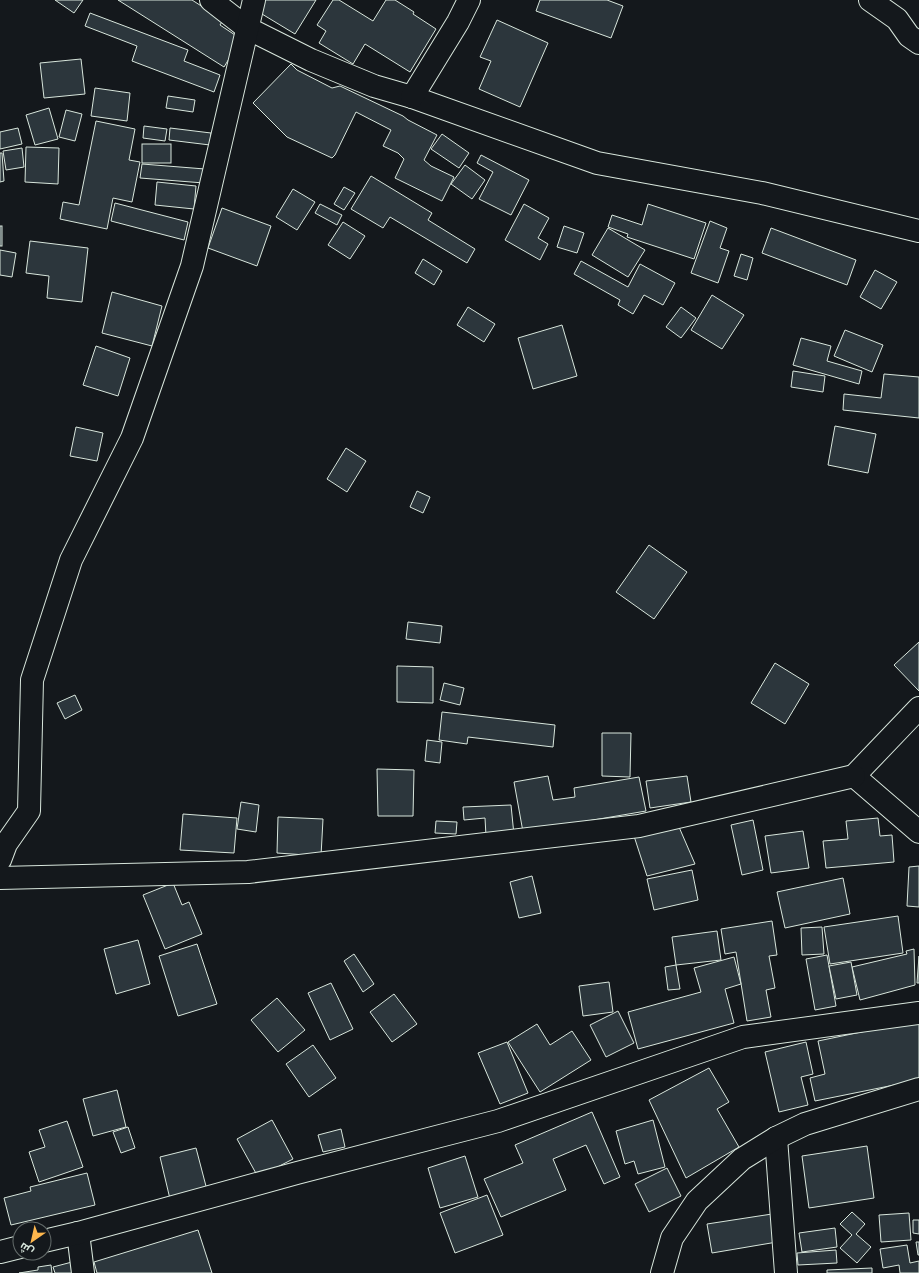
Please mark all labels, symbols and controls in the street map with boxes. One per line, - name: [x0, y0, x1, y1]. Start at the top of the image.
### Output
- north arrow: [12, 1221, 52, 1261]
- text: ش: [16, 1239, 37, 1260]

